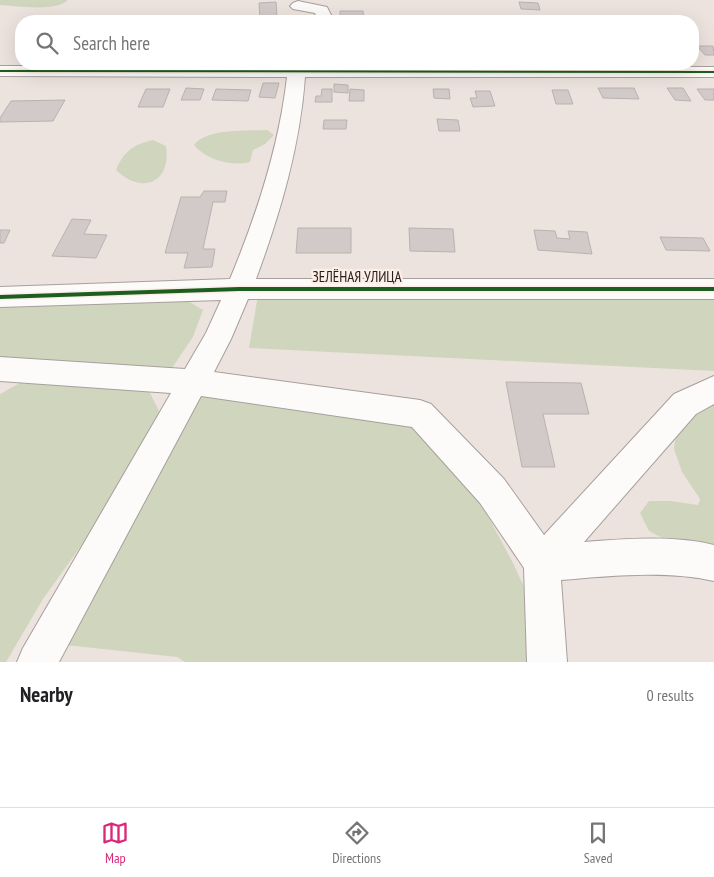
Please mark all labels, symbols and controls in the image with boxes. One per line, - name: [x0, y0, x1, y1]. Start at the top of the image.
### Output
- search box: [15, 15, 699, 70]
- icon: search: [33, 29, 61, 57]
- text: Search here: [73, 31, 150, 55]
- street label: ЗЕЛЁНАЯ УЛИЦА: [312, 267, 403, 286]
- text: Nearby: [20, 681, 73, 708]
- text: 0 results: [647, 685, 694, 705]
- tab: Map: [101, 819, 129, 867]
- tab: Directions: [332, 819, 381, 867]
- tab: Saved: [584, 819, 613, 867]

